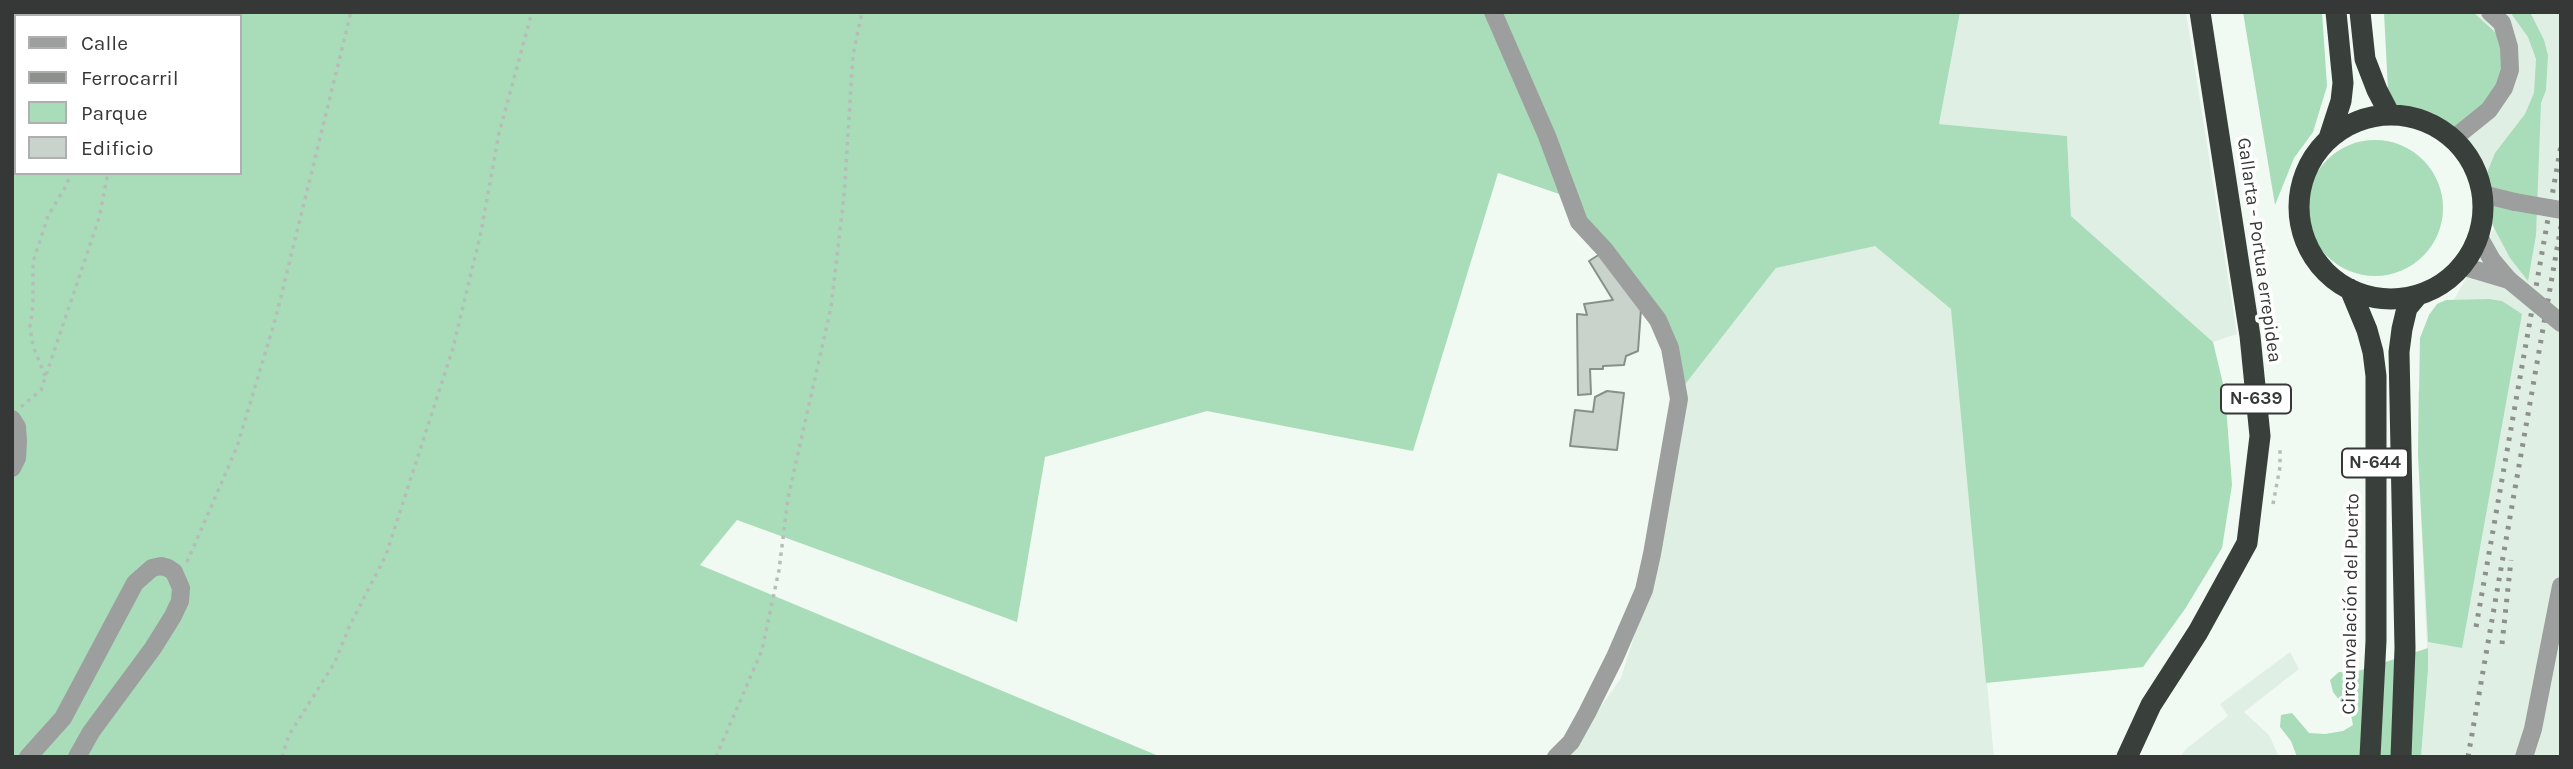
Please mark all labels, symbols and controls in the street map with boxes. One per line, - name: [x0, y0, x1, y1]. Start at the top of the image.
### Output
- legend: [14, 14, 242, 175]
- text: Calle: [81, 31, 128, 55]
- text: Ferrocarril: [81, 66, 179, 90]
- text: Parque: [81, 101, 148, 125]
- text: Edificio: [81, 136, 154, 160]
- street label: Gallarta - Portua errepidea: [2232, 136, 2286, 364]
- road number: N-639: [2221, 384, 2291, 414]
- road number: N-644: [2342, 448, 2408, 477]
- street label: Circunvalación del Puerto: [2338, 493, 2364, 715]

